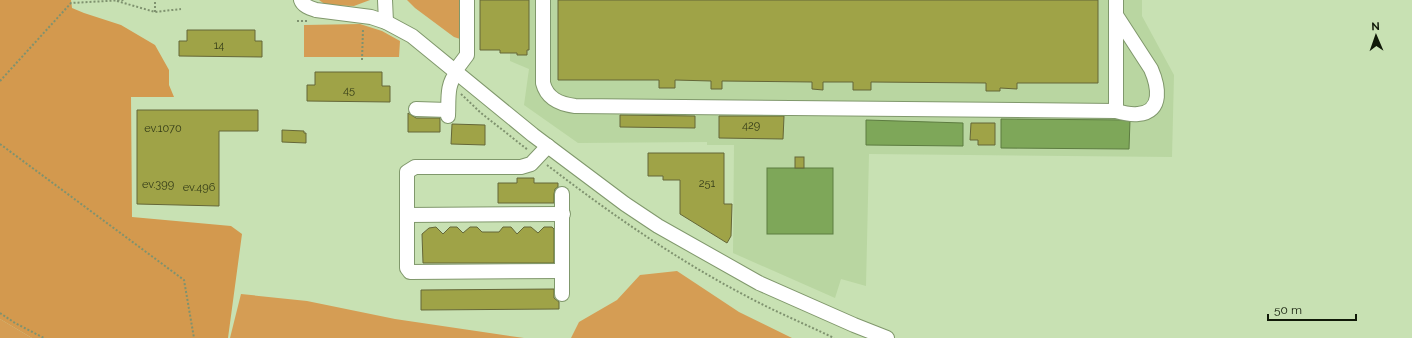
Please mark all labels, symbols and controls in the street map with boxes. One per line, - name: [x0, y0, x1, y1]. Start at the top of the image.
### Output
- north arrow: [1356, 16, 1396, 56]
- text: N: [1371, 20, 1380, 33]
- house number: 14: [214, 39, 224, 52]
- house number: 45: [343, 84, 355, 97]
- house number: 429: [742, 119, 760, 132]
- house number: ev.1070: [144, 122, 182, 135]
- house number: 251: [699, 177, 716, 190]
- house number: ev.399: [142, 178, 174, 191]
- house number: ev.496: [183, 181, 216, 194]
- scale bar: [1268, 296, 1356, 322]
- text: 50 m: [1274, 303, 1302, 317]

